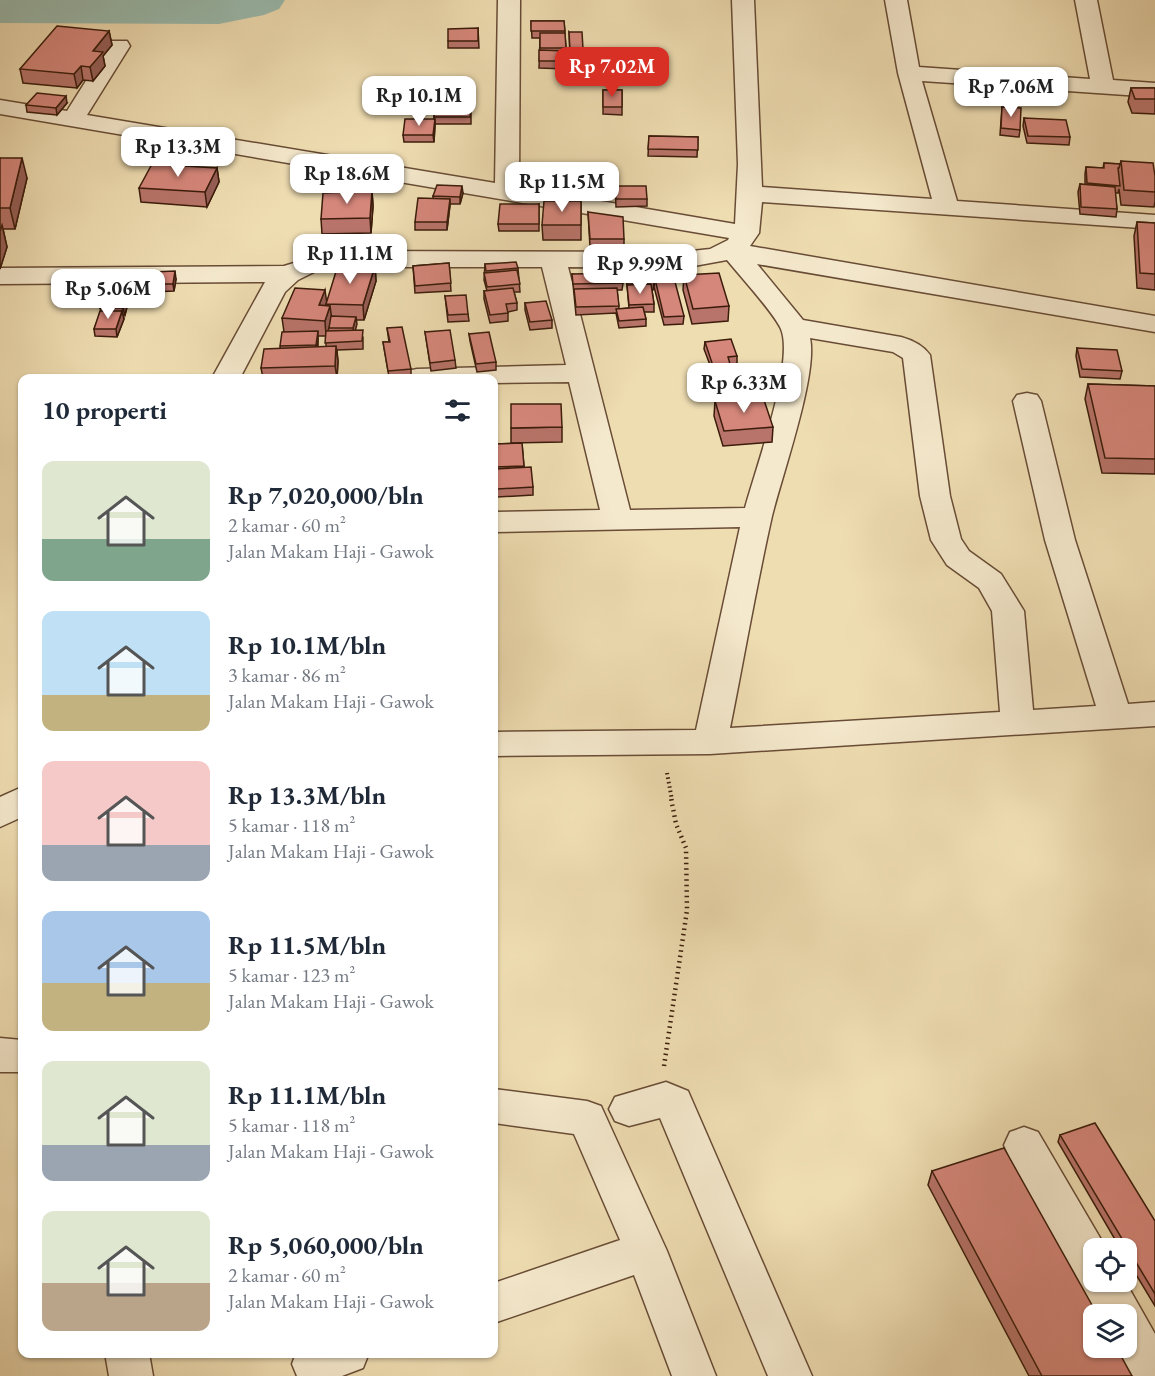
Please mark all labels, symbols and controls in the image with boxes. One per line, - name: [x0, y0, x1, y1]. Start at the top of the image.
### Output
- pin: Rp 7.02M: [550, 47, 674, 98]
- text: Rp 7.02M: [569, 53, 655, 79]
- pin: Rp 7.06M: [949, 67, 1073, 118]
- text: Rp 7.06M: [968, 73, 1054, 99]
- pin: Rp 10.1M: [357, 76, 481, 127]
- text: Rp 10.1M: [376, 82, 462, 108]
- pin: Rp 13.3M: [116, 127, 240, 178]
- text: Rp 13.3M: [135, 133, 221, 159]
- pin: Rp 18.6M: [285, 154, 409, 205]
- text: Rp 18.6M: [304, 160, 390, 186]
- pin: Rp 11.5M: [500, 162, 624, 213]
- text: Rp 11.5M: [519, 168, 605, 194]
- pin: Rp 11.1M: [288, 234, 412, 285]
- text: Rp 11.1M: [307, 240, 393, 266]
- pin: Rp 9.99M: [578, 244, 702, 295]
- text: Rp 9.99M: [597, 250, 683, 276]
- pin: Rp 5.06M: [46, 269, 170, 320]
- text: Rp 5.06M: [65, 275, 151, 301]
- pin: Rp 6.33M: [682, 363, 806, 414]
- text: Rp 6.33M: [701, 369, 787, 395]
- text: 10 properti: [42, 393, 167, 427]
- icon: filters: [441, 394, 474, 427]
- text: Rp 7,020,000/bln: [228, 478, 424, 512]
- icon: home: [90, 485, 162, 557]
- text: 2 kamar · 60 m²: [228, 512, 346, 538]
- text: Jalan Makam Haji - Gawok: [228, 538, 434, 564]
- text: Rp 10.1M/bln: [228, 628, 386, 662]
- icon: home: [90, 635, 162, 707]
- text: 3 kamar · 86 m²: [228, 662, 346, 688]
- text: Jalan Makam Haji - Gawok: [228, 688, 434, 714]
- text: Rp 13.3M/bln: [228, 778, 386, 812]
- icon: home: [90, 785, 162, 857]
- text: 5 kamar · 118 m²: [228, 812, 356, 838]
- text: Jalan Makam Haji - Gawok: [228, 838, 434, 864]
- text: Rp 11.5M/bln: [228, 928, 386, 962]
- icon: home: [90, 935, 162, 1007]
- text: 5 kamar · 123 m²: [228, 962, 356, 988]
- text: Jalan Makam Haji - Gawok: [228, 988, 434, 1014]
- text: Rp 11.1M/bln: [228, 1078, 386, 1112]
- icon: home: [90, 1085, 162, 1157]
- text: 5 kamar · 118 m²: [228, 1112, 356, 1138]
- text: Jalan Makam Haji - Gawok: [228, 1138, 434, 1164]
- text: Rp 5,060,000/bln: [228, 1228, 424, 1262]
- icon: home: [90, 1235, 162, 1307]
- map controls: [1083, 1238, 1137, 1358]
- button: locate: [1083, 1238, 1137, 1292]
- text: 2 kamar · 60 m²: [228, 1262, 346, 1288]
- text: Jalan Makam Haji - Gawok: [228, 1288, 434, 1314]
- button: layers: [1083, 1304, 1137, 1358]

